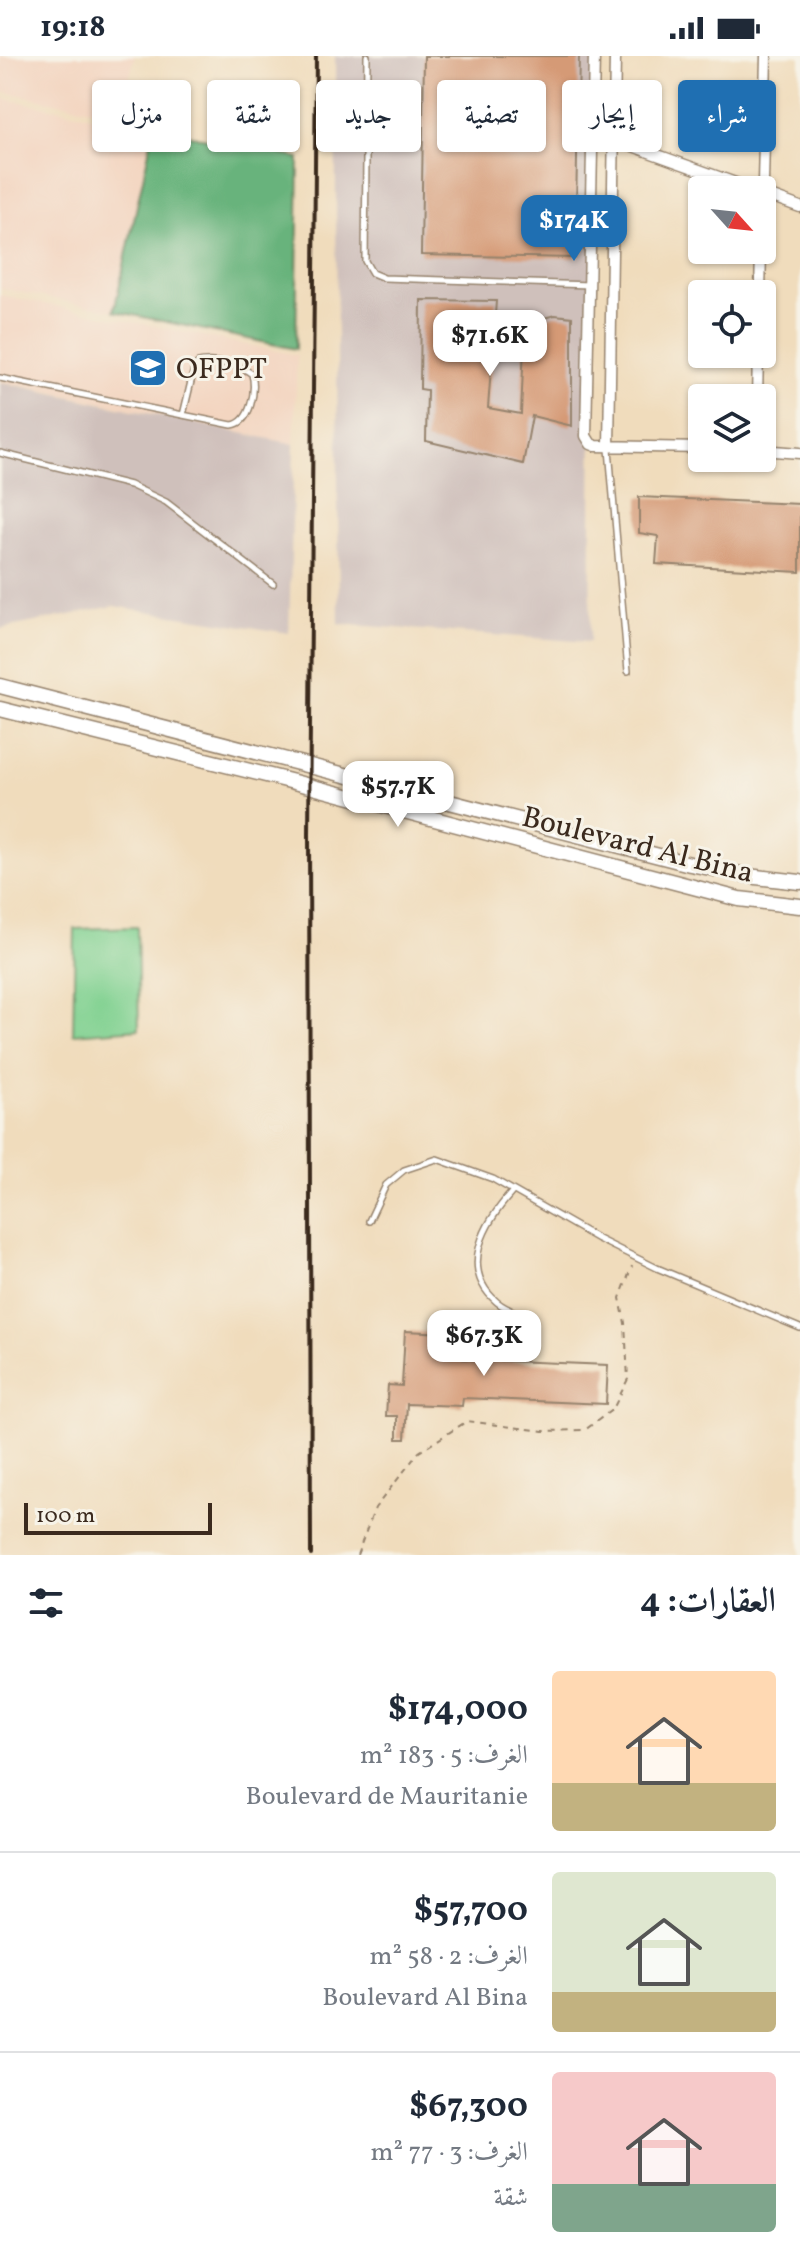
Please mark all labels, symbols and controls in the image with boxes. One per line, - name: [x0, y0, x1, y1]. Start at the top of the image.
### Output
- text: 19:18: [40, 7, 106, 49]
- chip: منزل: [92, 80, 191, 152]
- chip: شقة: [207, 80, 300, 152]
- chip: جديد: [316, 80, 421, 152]
- chip: تصفية: [437, 80, 546, 152]
- chip: إيجار: [562, 80, 662, 152]
- chip: شراء: [678, 80, 776, 152]
- north arrow: [688, 176, 776, 264]
- map controls: [688, 176, 776, 472]
- pin: $174K: [518, 195, 630, 263]
- text: $174K: [539, 203, 609, 239]
- button: locate: [688, 280, 776, 368]
- pin: $71.6K: [425, 310, 555, 378]
- text: $71.6K: [451, 318, 529, 354]
- school or university icon: OFPPT: [127, 347, 169, 389]
- place label: OFPPT: [176, 349, 267, 391]
- button: layers: [688, 384, 776, 472]
- pin: $57.7K: [333, 761, 463, 829]
- text: $57.7K: [361, 769, 435, 805]
- street label: Boulevard Al Bina: [517, 797, 758, 895]
- pin: $67.3K: [419, 1310, 549, 1378]
- text: $67.3K: [445, 1318, 523, 1354]
- scale bar: [24, 1499, 212, 1535]
- text: 100 m: [36, 1501, 95, 1532]
- text: العقارات: 4: [640, 1579, 776, 1626]
- icon: filters: [24, 1581, 68, 1625]
- text: $174,000: [388, 1687, 528, 1734]
- icon: home: [616, 1703, 712, 1799]
- text: الغرف: 5 · 183 m²: [360, 1738, 528, 1774]
- text: Boulevard de Mauritanie: [246, 1779, 528, 1815]
- text: $57,700: [414, 1888, 528, 1935]
- icon: home: [616, 1904, 712, 2000]
- text: الغرف: 2 · 58 m²: [369, 1939, 528, 1975]
- text: Boulevard Al Bina: [322, 1980, 528, 2016]
- text: $67,300: [409, 2084, 528, 2131]
- icon: home: [616, 2104, 712, 2200]
- text: الغرف: 3 · 77 m²: [371, 2135, 528, 2171]
- text: شقة: [494, 2180, 528, 2216]

